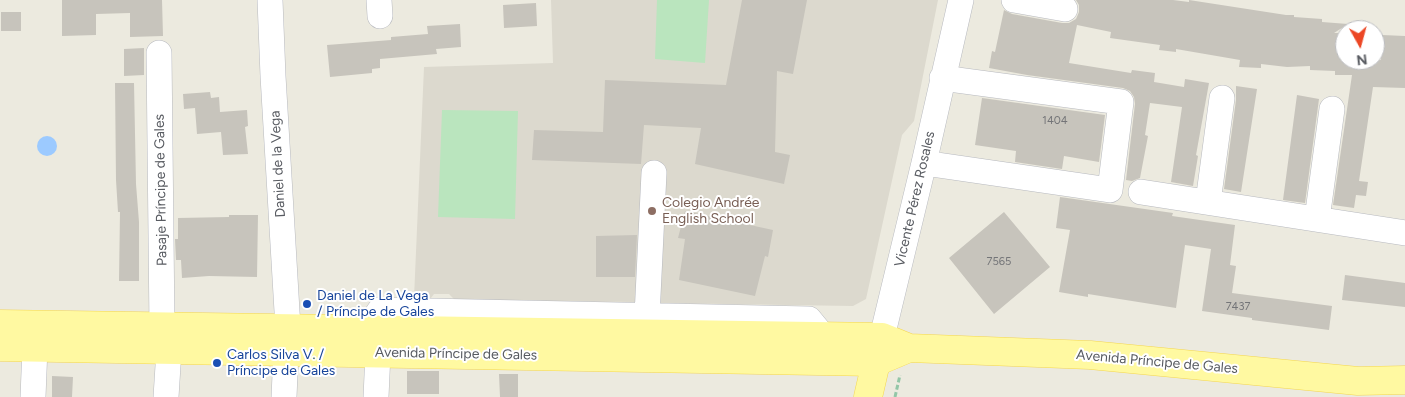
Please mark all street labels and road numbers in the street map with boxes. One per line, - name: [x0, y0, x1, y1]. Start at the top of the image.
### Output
- street label: Daniel de la Vega: [267, 110, 289, 218]
- street label: Pasaje Príncipe de Gales: [151, 114, 171, 266]
- street label: Vicente Pérez Rosales: [891, 130, 939, 268]
- street label: Avenida Príncipe de Gales: [375, 344, 537, 364]
- street label: Avenida Príncipe de Gales: [1075, 347, 1239, 377]

